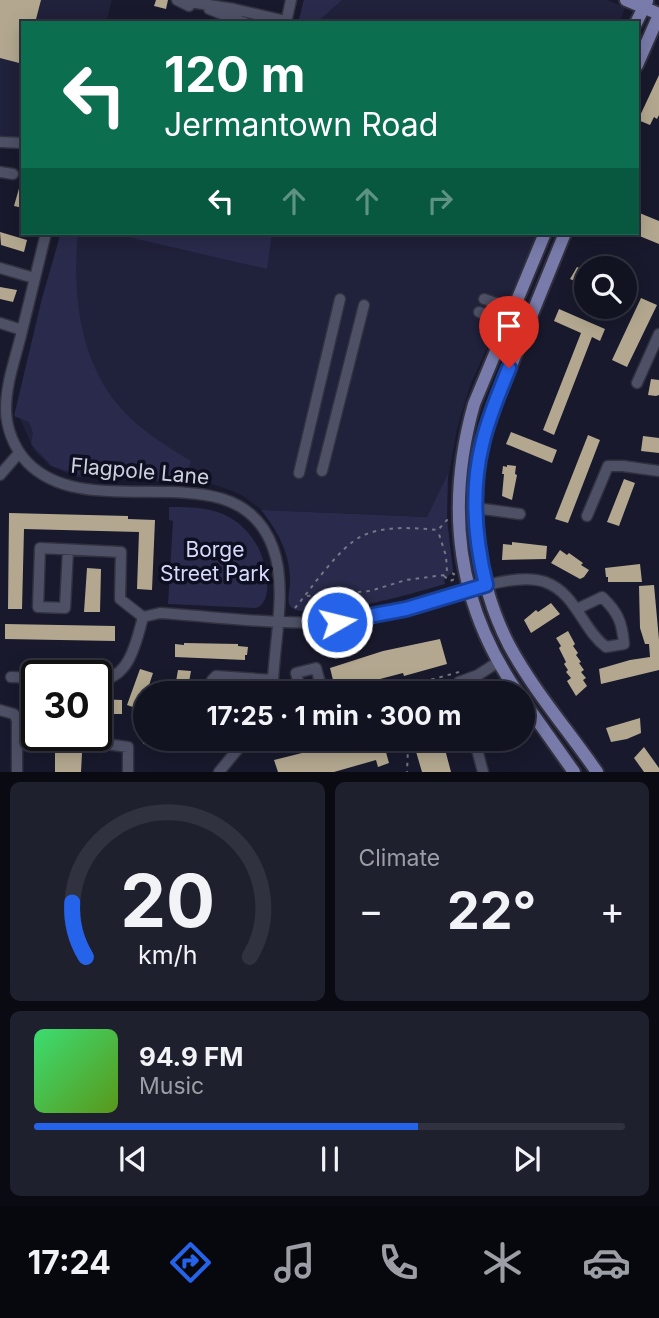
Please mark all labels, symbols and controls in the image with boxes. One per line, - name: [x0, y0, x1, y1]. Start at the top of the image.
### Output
- text: 120 m: [164, 45, 305, 104]
- icon: left: [49, 49, 140, 140]
- text: Jermantown Road: [164, 105, 438, 144]
- icon: left: [202, 182, 240, 220]
- icon: ahead: [275, 182, 313, 220]
- icon: ahead: [348, 182, 386, 220]
- icon: right: [421, 182, 459, 220]
- map controls: [574, 256, 637, 319]
- button: search: [574, 256, 637, 319]
- pin: [479, 296, 539, 368]
- icon: arrive: [490, 307, 528, 345]
- street label: Flagpole Lane: [70, 452, 210, 490]
- park label: Borge Street Park: [160, 537, 271, 586]
- position arrow: [300, 585, 374, 659]
- speed limit sign: 30: [21, 660, 112, 751]
- text: 17:25 · 1 min · 300 m: [206, 700, 462, 731]
- text: Climate: [359, 844, 440, 872]
- text: 20: [120, 857, 215, 946]
- text: 22°: [447, 879, 536, 942]
- text: −: [359, 887, 384, 933]
- text: +: [600, 887, 625, 933]
- text: km/h: [138, 940, 197, 970]
- text: 94.9 FM: [139, 1041, 243, 1072]
- text: Music: [139, 1072, 204, 1100]
- icon: previous: [114, 1140, 152, 1178]
- icon: pause: [311, 1140, 349, 1178]
- icon: next: [508, 1140, 546, 1178]
- icon: directions: [166, 1238, 215, 1287]
- icon: music: [270, 1238, 319, 1287]
- icon: phone: [374, 1238, 423, 1287]
- icon: climate: [478, 1238, 527, 1287]
- icon: car: [582, 1238, 631, 1287]
- text: 17:24: [28, 1243, 111, 1282]

